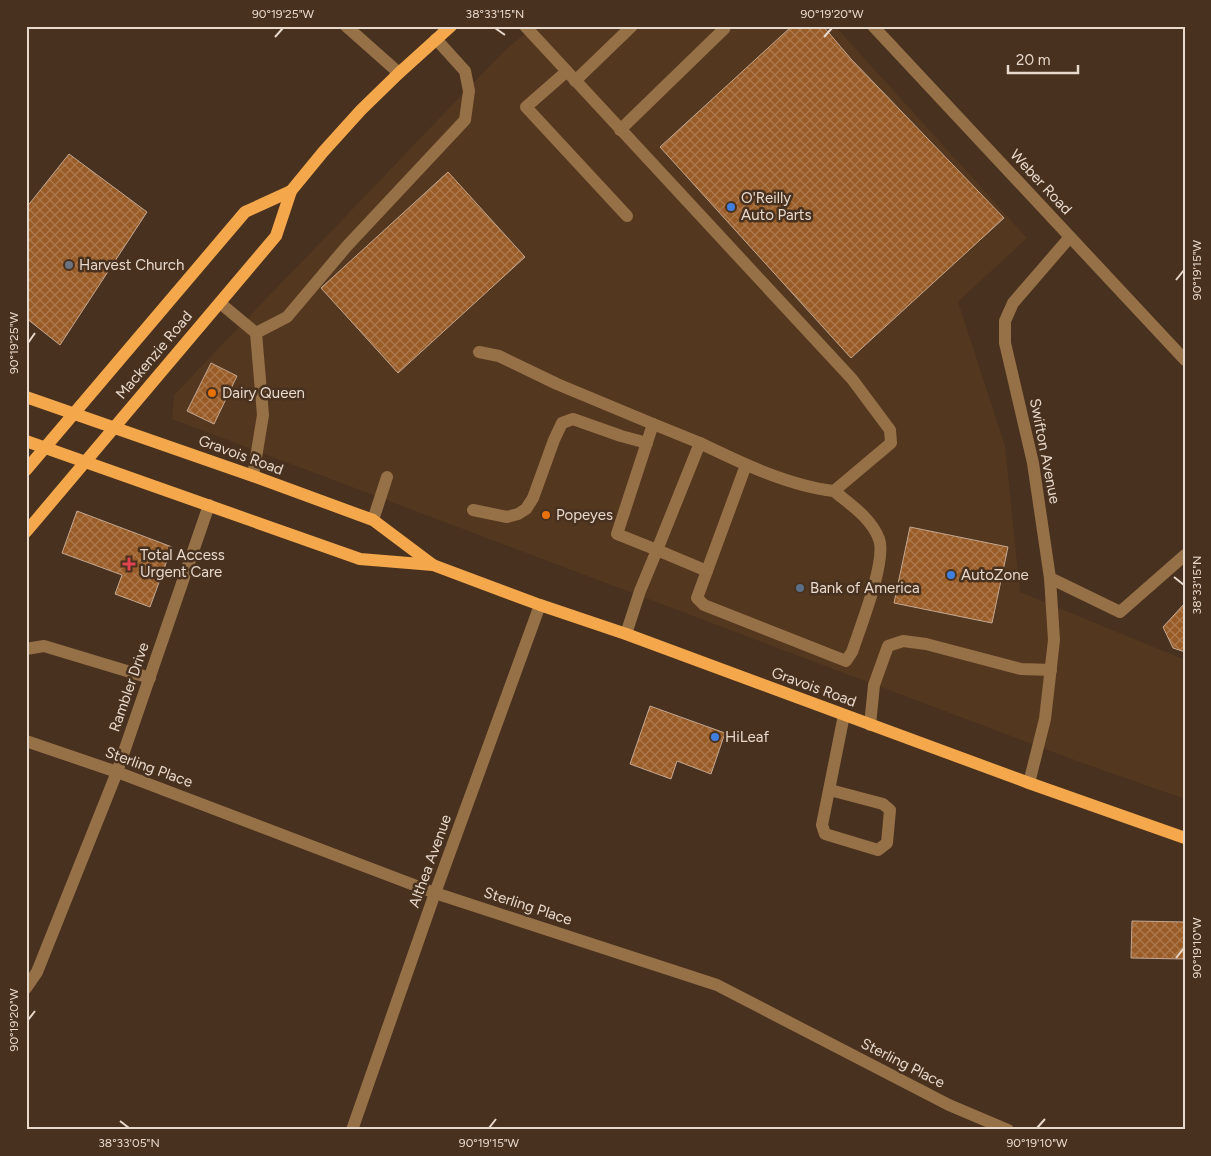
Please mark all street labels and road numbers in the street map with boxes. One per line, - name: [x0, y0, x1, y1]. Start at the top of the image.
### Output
- street label: Weber Road: [1006, 146, 1076, 218]
- street label: Mackenzie Road: [112, 307, 196, 403]
- street label: Swifton Avenue: [1026, 397, 1064, 505]
- street label: Gravois Road: [196, 431, 286, 479]
- street label: Rambler Drive: [105, 640, 153, 734]
- street label: Gravois Road: [769, 663, 859, 711]
- street label: Sterling Place: [103, 743, 195, 791]
- street label: Althea Avenue: [405, 812, 455, 910]
- street label: Sterling Place: [482, 883, 574, 929]
- street label: Sterling Place: [858, 1034, 948, 1092]

